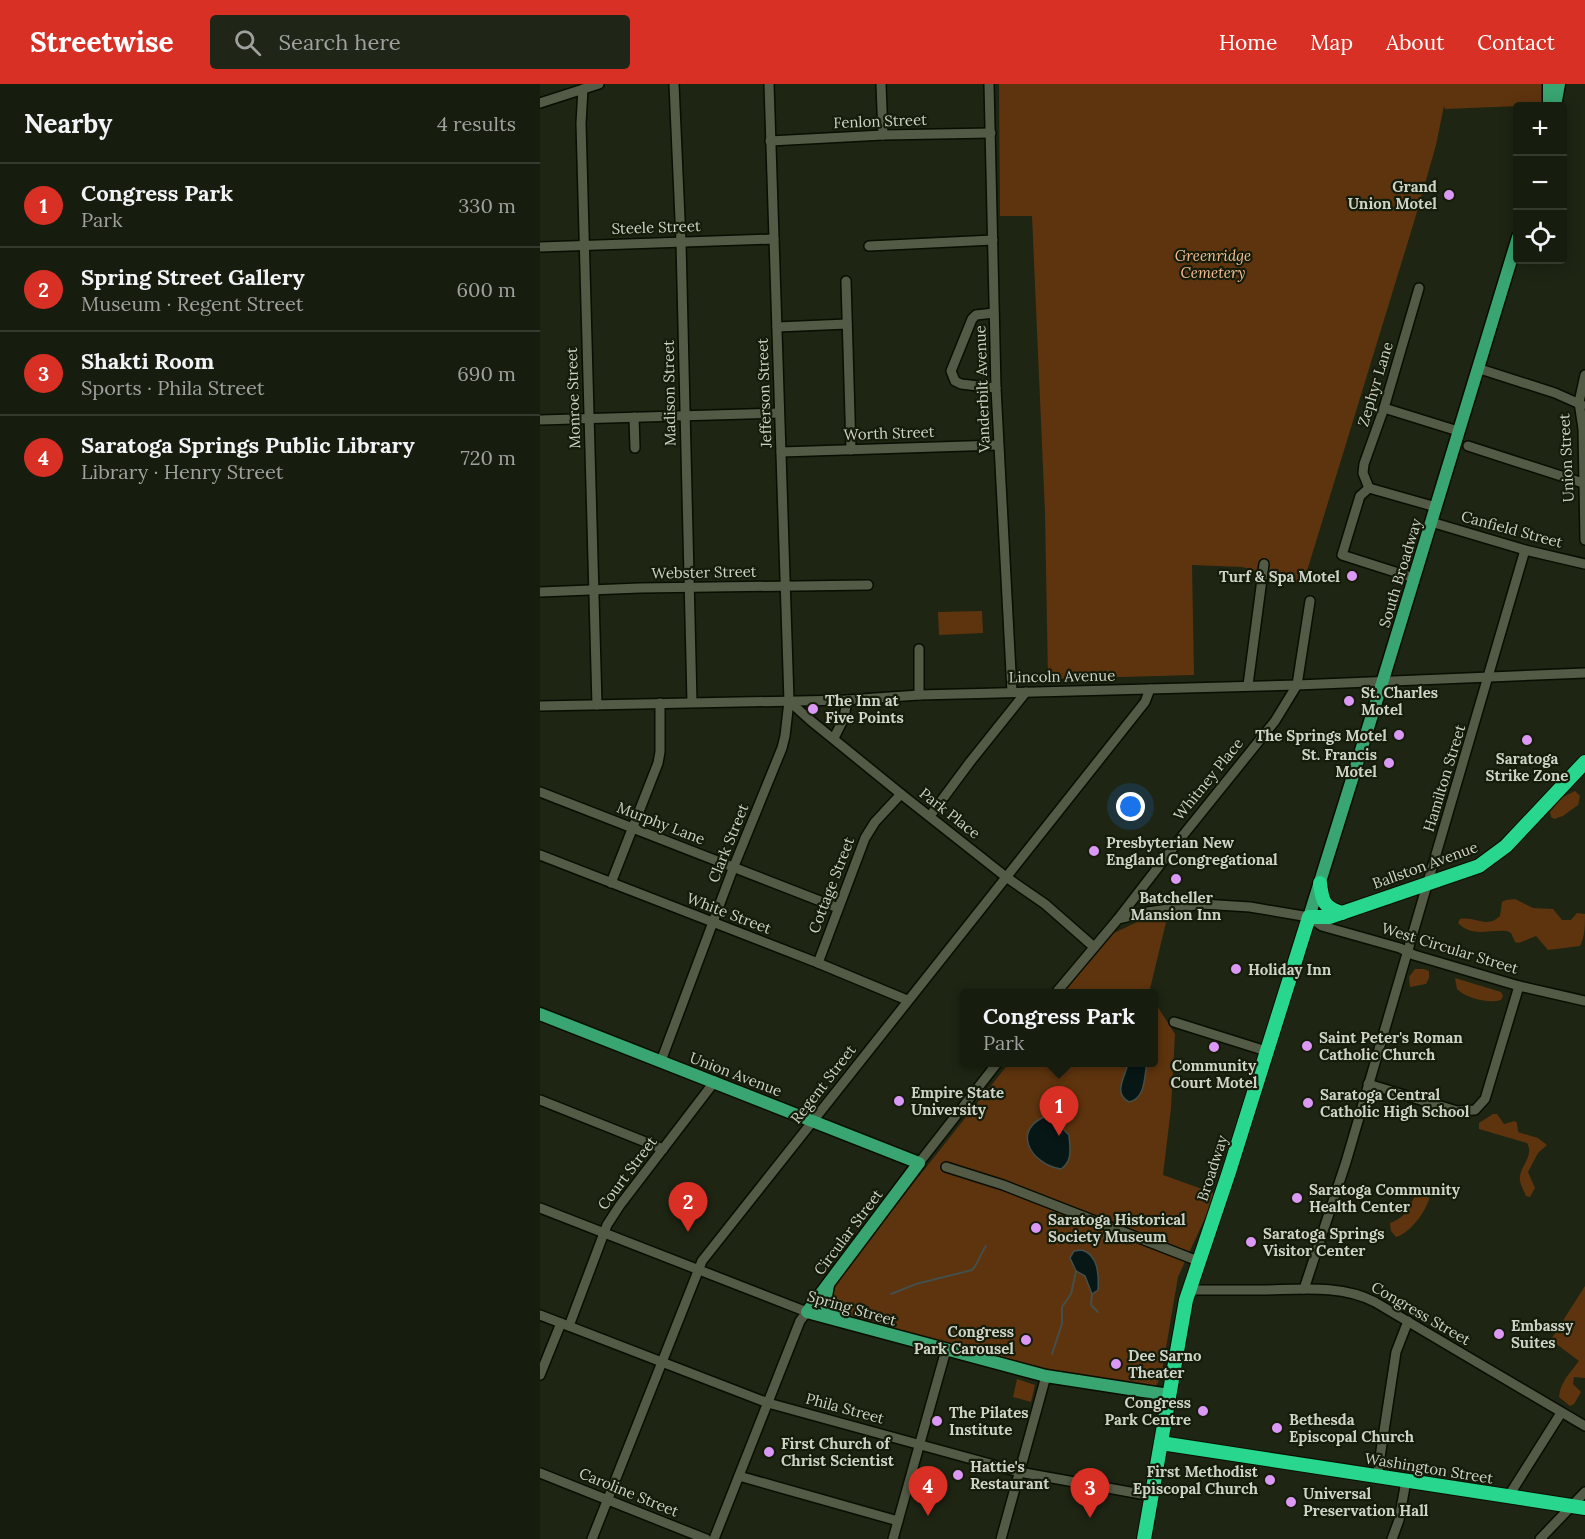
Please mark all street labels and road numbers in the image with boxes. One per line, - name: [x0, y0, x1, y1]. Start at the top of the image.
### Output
- street label: Fenlon Street: [833, 110, 927, 132]
- street label: Steele Street: [611, 216, 701, 238]
- street label: Vanderbilt Avenue: [970, 325, 994, 454]
- street label: Jefferson Street: [753, 338, 775, 449]
- street label: Zephyr Lane: [1353, 339, 1397, 429]
- street label: Madison Street: [659, 340, 679, 446]
- street label: Monroe Street: [562, 347, 584, 449]
- street label: Union Street: [1554, 413, 1578, 503]
- street label: Worth Street: [843, 422, 935, 444]
- street label: Canfield Street: [1459, 506, 1565, 552]
- street label: South Broadway: [1374, 516, 1426, 630]
- street label: Webster Street: [651, 562, 757, 582]
- street label: Lincoln Avenue: [1008, 666, 1116, 686]
- street label: Hamilton Street: [1419, 722, 1469, 834]
- street label: Whitney Place: [1169, 734, 1247, 824]
- street label: Park Place: [916, 783, 984, 843]
- street label: Murphy Lane: [614, 797, 708, 849]
- street label: Clark Street: [704, 801, 752, 885]
- street label: Cottage Street: [804, 834, 858, 936]
- street label: Ballston Avenue: [1370, 837, 1480, 893]
- street label: White Street: [684, 888, 774, 938]
- street label: West Circular Street: [1379, 918, 1521, 978]
- street label: Regent Street: [786, 1041, 860, 1127]
- street label: Union Avenue: [687, 1048, 785, 1100]
- street label: Court Street: [593, 1132, 661, 1213]
- street label: Broadway: [1192, 1132, 1232, 1203]
- street label: Circular Street: [809, 1185, 887, 1279]
- street label: Congress Street: [1368, 1277, 1474, 1349]
- street label: Spring Street: [805, 1286, 899, 1330]
- street label: Phila Street: [804, 1388, 887, 1428]
- street label: Washington Street: [1363, 1448, 1495, 1488]
- street label: Caroline Street: [577, 1463, 682, 1521]

